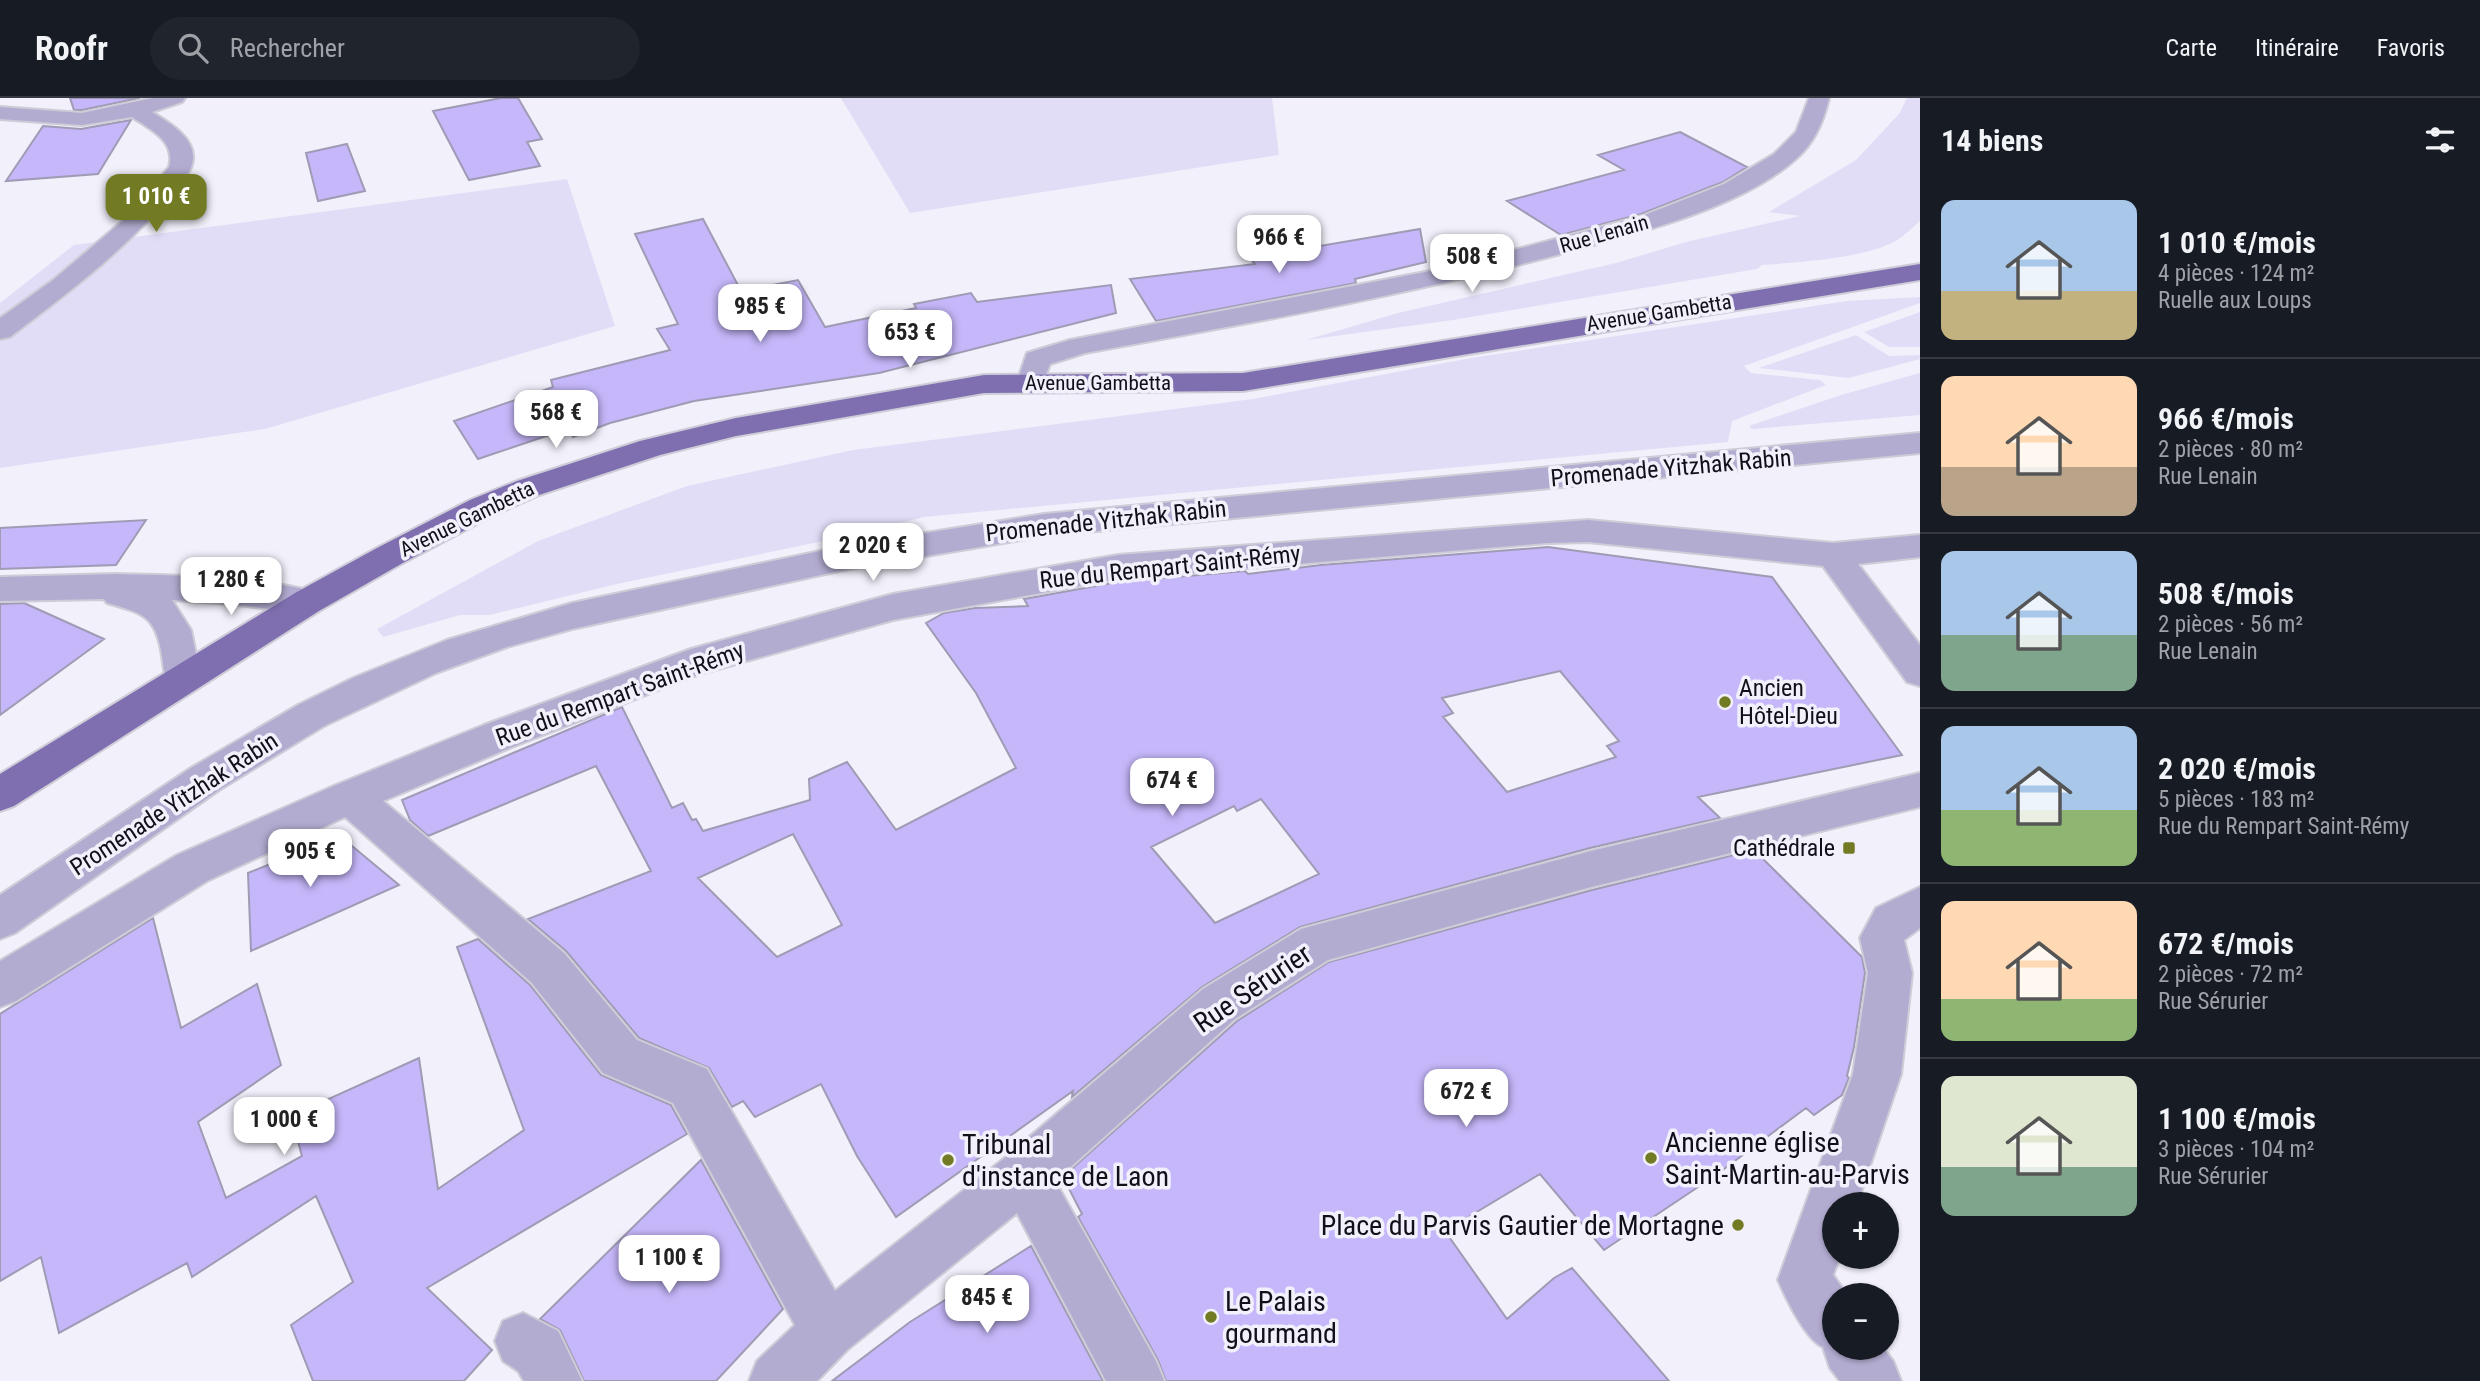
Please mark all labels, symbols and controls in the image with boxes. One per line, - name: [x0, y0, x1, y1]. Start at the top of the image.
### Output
- search box: [150, 17, 640, 80]
- text: Roofr: [35, 29, 108, 68]
- icon: search: [174, 29, 212, 67]
- text: Rechercher: [230, 33, 345, 63]
- text: Carte: [2166, 34, 2217, 62]
- text: Itinéraire: [2255, 34, 2339, 62]
- text: Favoris: [2377, 34, 2445, 62]
- icon: filters: [2421, 121, 2459, 159]
- text: 14 biens: [1941, 123, 2043, 158]
- pin: 1 010 €: [91, 174, 221, 234]
- text: 1 010 €: [122, 183, 190, 210]
- street label: Rue Lenain: [1557, 210, 1651, 258]
- pin: 966 €: [1230, 216, 1328, 275]
- text: 966 €: [1253, 224, 1305, 251]
- text: 1 010 €/mois: [2158, 225, 2316, 260]
- icon: home: [1997, 228, 2081, 312]
- pin: 508 €: [1423, 234, 1521, 294]
- text: 508 €: [1446, 243, 1498, 270]
- text: 4 pièces · 124 m²: [2158, 260, 2314, 287]
- pin: 985 €: [711, 285, 809, 344]
- text: Ruelle aux Loups: [2158, 287, 2312, 314]
- street label: Avenue Gambetta: [1585, 290, 1733, 336]
- text: 985 €: [734, 293, 786, 320]
- pin: 653 €: [861, 310, 959, 370]
- text: 653 €: [884, 319, 936, 346]
- street label: Avenue Gambetta: [1025, 371, 1171, 395]
- pin: 568 €: [507, 390, 605, 450]
- text: 568 €: [530, 399, 582, 426]
- text: 966 €/mois: [2158, 401, 2294, 436]
- icon: home: [1997, 404, 2081, 488]
- text: 2 pièces · 80 m²: [2158, 436, 2303, 463]
- street label: Promenade Yitzhak Rabin: [1549, 444, 1793, 492]
- text: Rue Lenain: [2158, 463, 2258, 490]
- street label: Avenue Gambetta: [396, 476, 538, 562]
- street label: Promenade Yitzhak Rabin: [984, 494, 1228, 548]
- pin: 2 020 €: [808, 524, 938, 583]
- text: 2 020 €: [839, 532, 907, 559]
- street label: Rue du Rempart Saint-Rémy: [1038, 539, 1302, 595]
- pin: 1 280 €: [166, 558, 296, 617]
- text: 1 280 €: [197, 566, 265, 593]
- text: 508 €/mois: [2158, 576, 2294, 611]
- icon: home: [1997, 579, 2081, 663]
- text: 2 pièces · 56 m²: [2158, 611, 2303, 638]
- street label: Rue du Rempart Saint-Rémy: [492, 636, 748, 752]
- text: Rue Lenain: [2158, 638, 2258, 665]
- place label: Ancien Hôtel-Dieu: [1739, 674, 1838, 730]
- marker: Ancien Hôtel-Dieu: [1717, 694, 1733, 710]
- street label: Promenade Yitzhak Rabin: [65, 726, 283, 882]
- text: 2 020 €/mois: [2158, 751, 2316, 786]
- icon: home: [1997, 754, 2081, 838]
- pin: 674 €: [1123, 758, 1221, 818]
- text: 674 €: [1146, 767, 1198, 794]
- text: 5 pièces · 183 m²: [2158, 786, 2314, 813]
- text: Rue du Rempart Saint-Rémy: [2158, 813, 2409, 840]
- pin: 905 €: [261, 830, 359, 889]
- place label: Cathédrale: [1733, 834, 1835, 862]
- text: 905 €: [284, 838, 336, 865]
- marker: Cathédrale: [1841, 840, 1857, 856]
- text: 672 €/mois: [2158, 926, 2294, 961]
- icon: home: [1997, 929, 2081, 1013]
- street label: Rue Sérurier: [1187, 937, 1317, 1040]
- text: 2 pièces · 72 m²: [2158, 961, 2303, 988]
- text: Rue Sérurier: [2158, 988, 2268, 1015]
- pin: 672 €: [1417, 1070, 1515, 1129]
- text: 672 €: [1440, 1078, 1492, 1105]
- pin: 1 000 €: [219, 1098, 349, 1157]
- text: 1 100 €/mois: [2158, 1101, 2316, 1136]
- icon: home: [1997, 1104, 2081, 1188]
- text: 1 000 €: [250, 1106, 318, 1133]
- place label: Ancienne église Saint-Martin-au-Parvis: [1665, 1126, 1910, 1191]
- place label: Tribunal d'instance de Laon: [962, 1128, 1169, 1193]
- text: 3 pièces · 104 m²: [2158, 1136, 2314, 1163]
- marker: Ancienne église Saint-Martin-au-Parvis: [1643, 1150, 1659, 1166]
- marker: Tribunal d'instance de Laon: [940, 1152, 956, 1168]
- text: Rue Sérurier: [2158, 1163, 2268, 1190]
- map controls: [1822, 1192, 1899, 1360]
- button: +: [1822, 1192, 1899, 1269]
- place label: Place du Parvis Gautier de Mortagne: [1321, 1209, 1724, 1242]
- marker: Place du Parvis Gautier de Mortagne: [1730, 1217, 1746, 1233]
- pin: 1 100 €: [604, 1236, 734, 1295]
- text: 1 100 €: [635, 1244, 703, 1271]
- pin: 845 €: [938, 1276, 1036, 1335]
- button: −: [1822, 1283, 1899, 1360]
- text: 845 €: [961, 1284, 1013, 1311]
- place label: Le Palais gourmand: [1225, 1285, 1337, 1350]
- marker: Le Palais gourmand: [1203, 1309, 1219, 1325]

